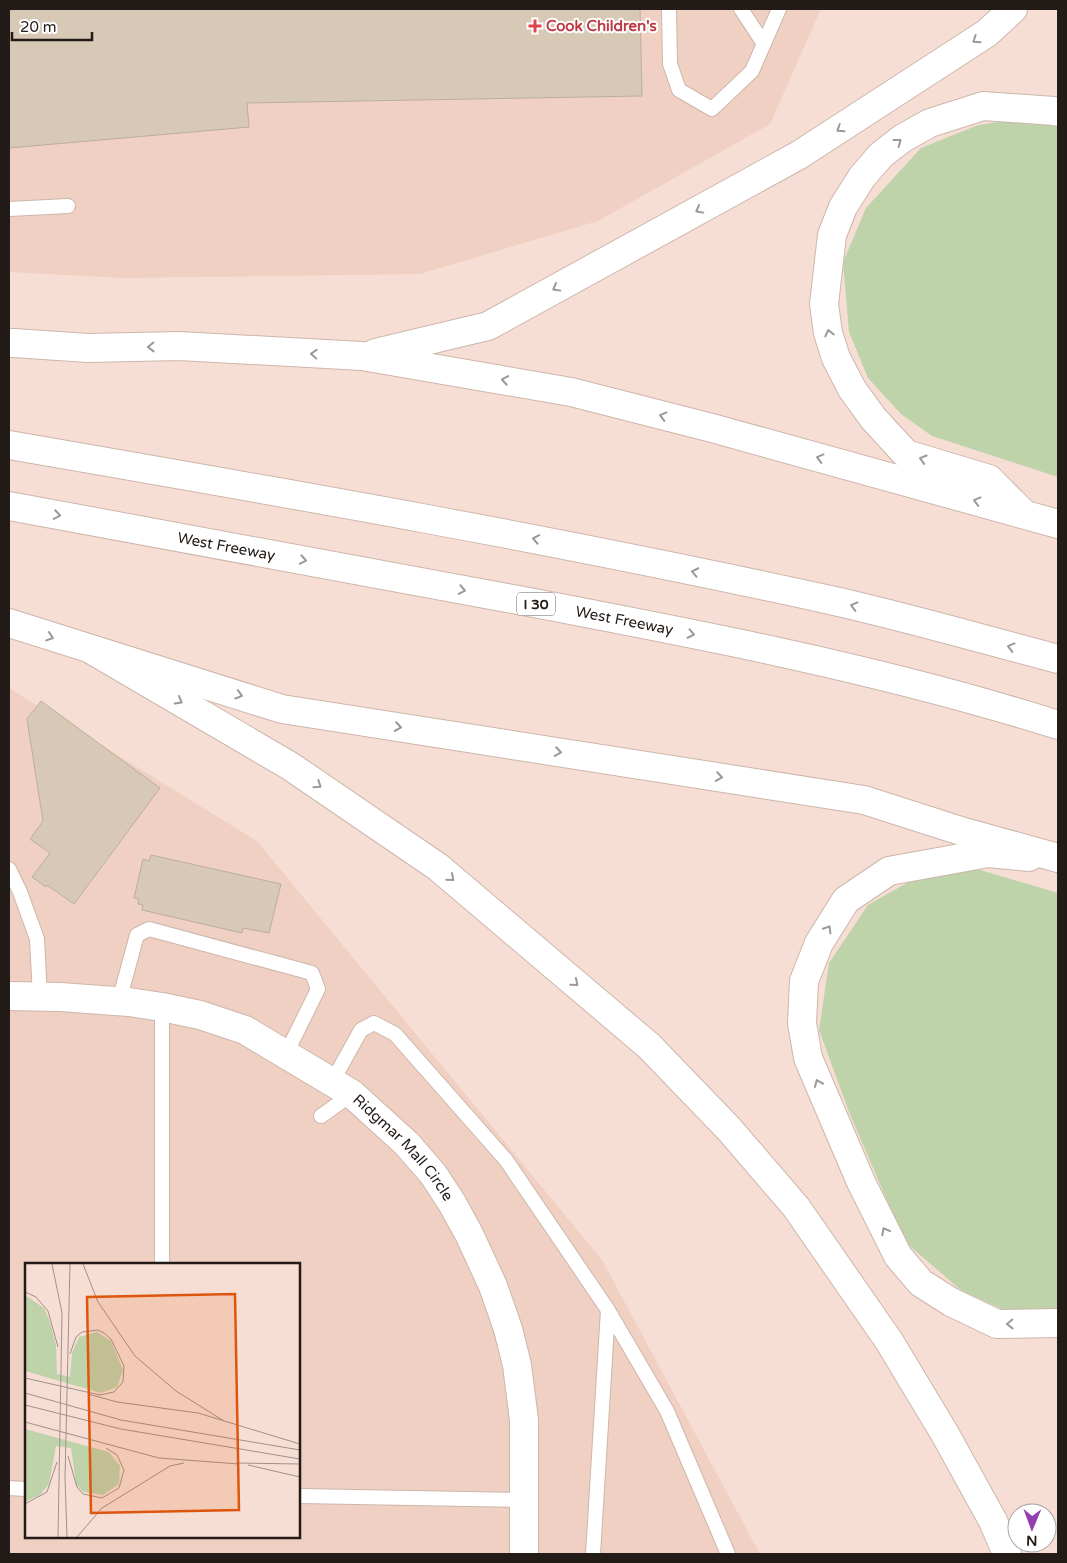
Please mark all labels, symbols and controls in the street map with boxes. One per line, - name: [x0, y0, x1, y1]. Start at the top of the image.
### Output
- scale bar: [12, 10, 92, 42]
- place label: Cook Children's: [546, 17, 657, 35]
- text: 20 m: [20, 18, 57, 36]
- marker: Cook Children's: [528, 19, 542, 33]
- one-way arrow: [972, 34, 981, 43]
- one-way arrow: [836, 123, 845, 132]
- one-way arrow: [892, 140, 901, 148]
- one-way arrow: [695, 204, 704, 214]
- one-way arrow: [553, 282, 562, 292]
- one-way arrow: [824, 329, 835, 338]
- one-way arrow: [147, 342, 154, 352]
- one-way arrow: [309, 348, 317, 359]
- one-way arrow: [500, 376, 509, 386]
- one-way arrow: [660, 411, 668, 421]
- one-way arrow: [816, 453, 825, 464]
- one-way arrow: [919, 454, 927, 464]
- one-way arrow: [973, 496, 981, 507]
- one-way arrow: [52, 510, 61, 520]
- street label: West Freeway: [176, 529, 277, 564]
- one-way arrow: [532, 534, 540, 544]
- one-way arrow: [298, 555, 307, 565]
- one-way arrow: [691, 567, 699, 578]
- one-way arrow: [458, 585, 467, 595]
- road number: I 30: [517, 592, 555, 616]
- one-way arrow: [849, 601, 858, 612]
- street label: West Freeway: [574, 602, 675, 639]
- one-way arrow: [686, 628, 695, 639]
- one-way arrow: [45, 631, 54, 641]
- one-way arrow: [1007, 642, 1016, 653]
- one-way arrow: [234, 690, 242, 700]
- one-way arrow: [174, 695, 183, 705]
- one-way arrow: [394, 721, 402, 732]
- one-way arrow: [555, 746, 563, 757]
- one-way arrow: [714, 772, 723, 782]
- one-way arrow: [312, 779, 322, 788]
- one-way arrow: [445, 873, 454, 881]
- one-way arrow: [822, 925, 831, 934]
- one-way arrow: [570, 977, 579, 986]
- one-way arrow: [814, 1079, 825, 1088]
- street label: Ridgmar Mall Circle: [349, 1091, 457, 1204]
- one-way arrow: [881, 1227, 891, 1236]
- inset map: [25, 1263, 300, 1538]
- one-way arrow: [1005, 1318, 1013, 1329]
- north arrow: [1007, 1503, 1057, 1553]
- text: N: [1026, 1532, 1038, 1549]

